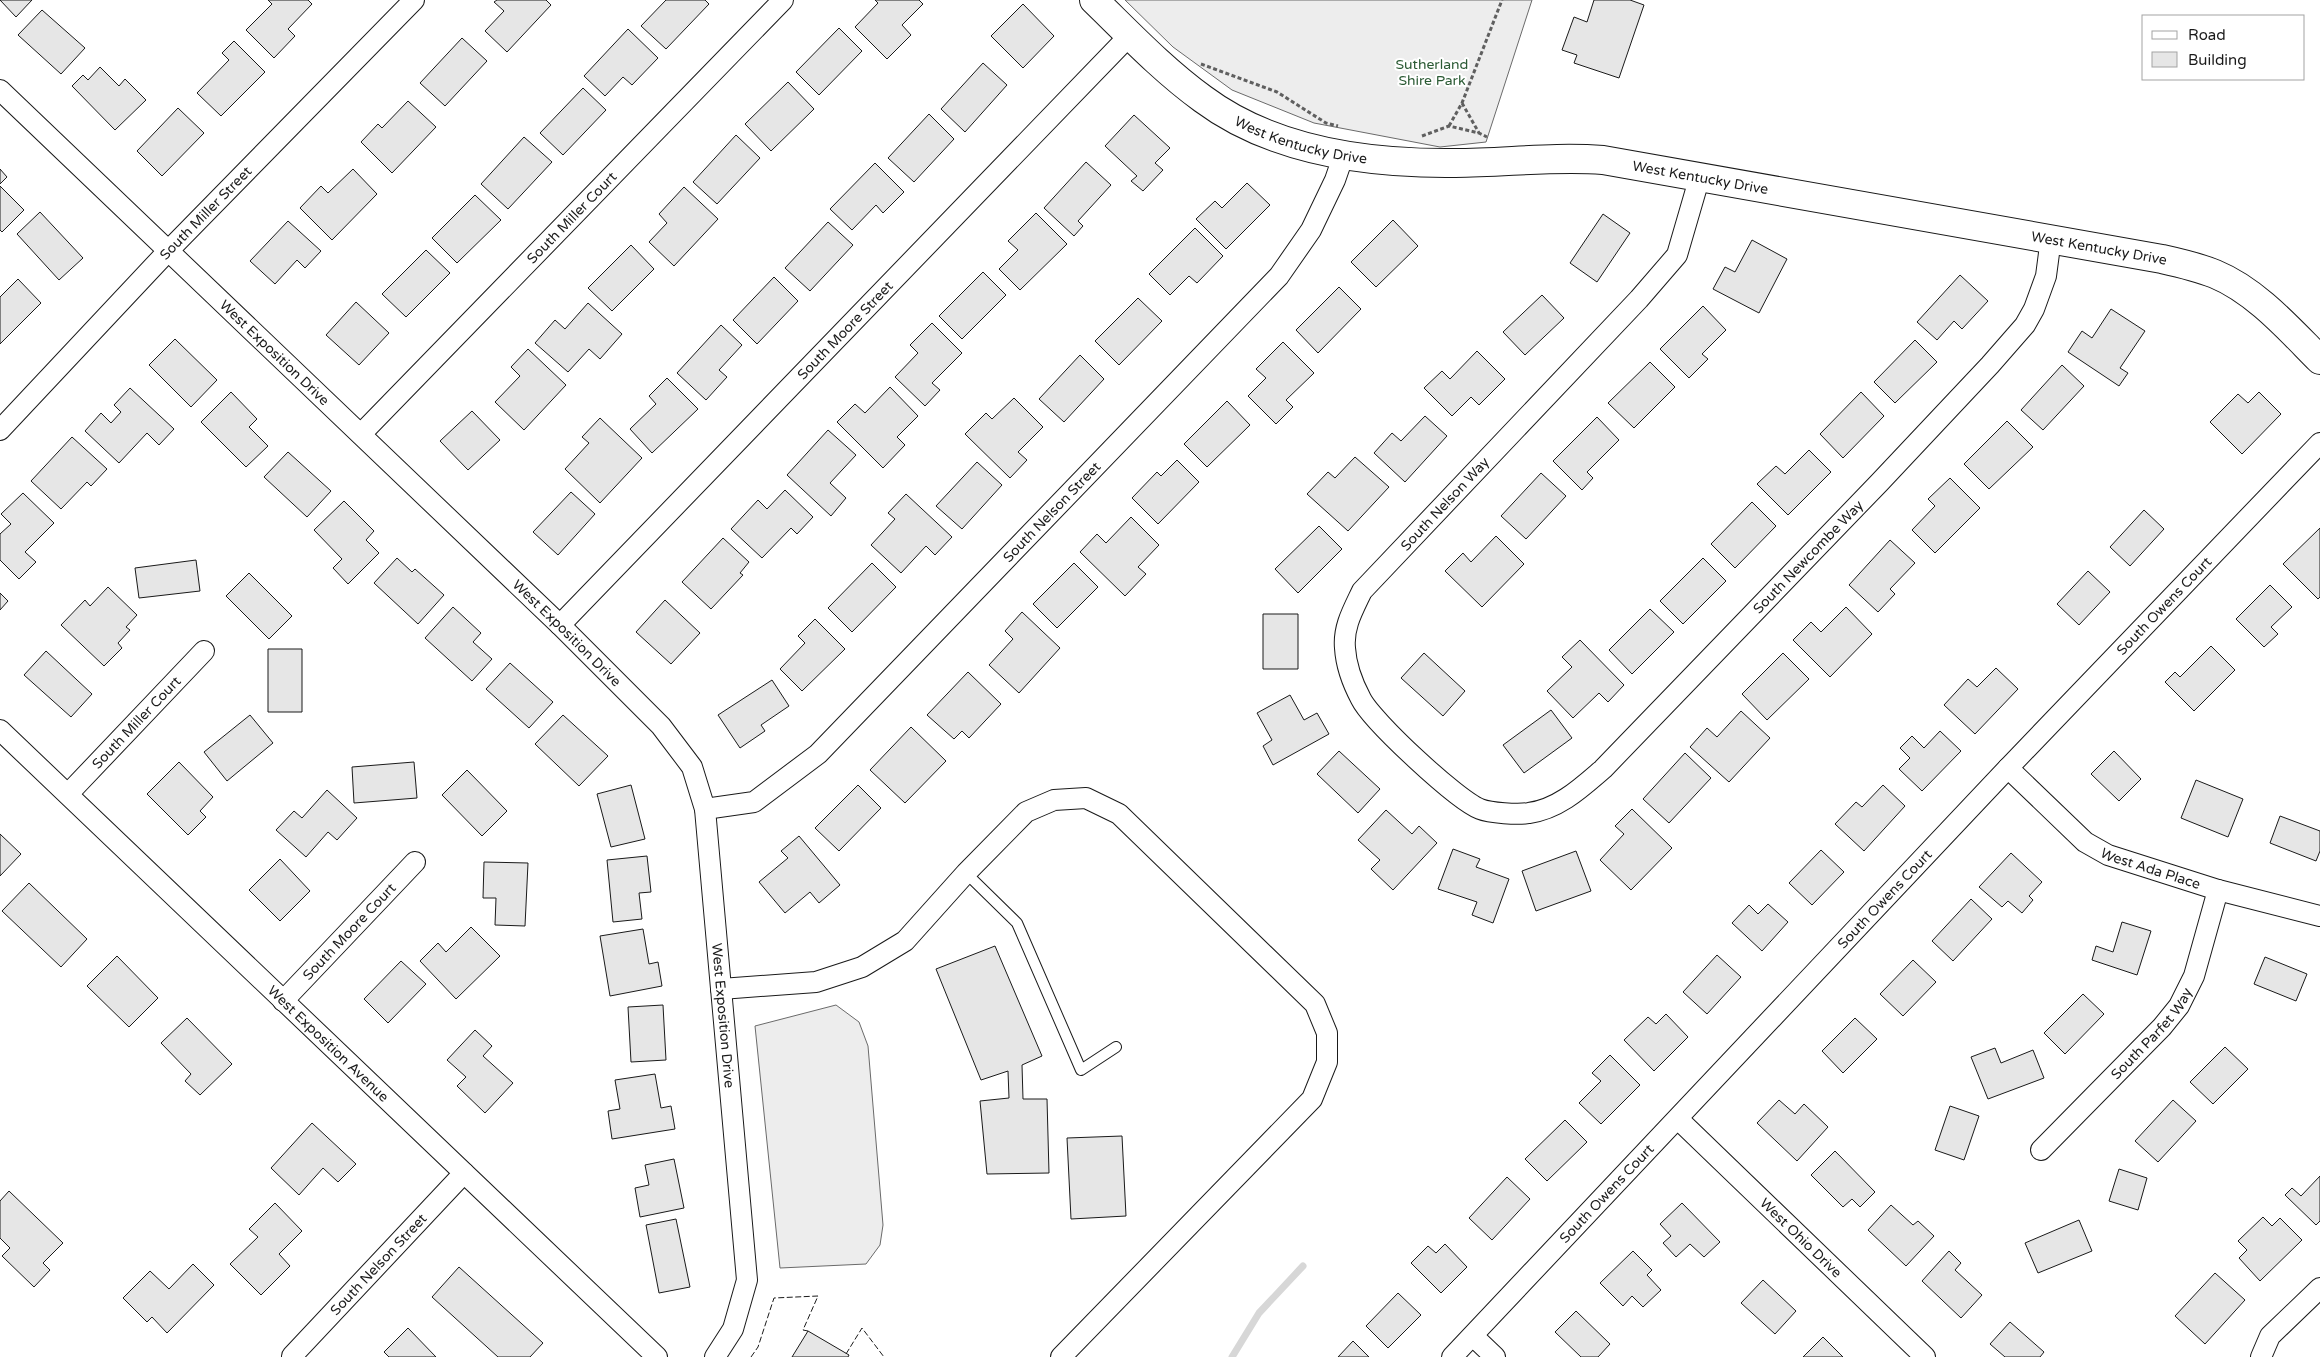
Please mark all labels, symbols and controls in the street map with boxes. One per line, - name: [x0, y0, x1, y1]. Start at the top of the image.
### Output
- legend: [2142, 15, 2305, 80]
- text: Road: [2188, 26, 2226, 44]
- text: Building: [2188, 51, 2247, 69]
- park label: Sutherland Shire Park: [1396, 56, 1468, 89]
- street label: West Kentucky Drive: [1232, 112, 1368, 167]
- street label: West Kentucky Drive: [1631, 157, 1770, 198]
- street label: South Miller Street: [156, 162, 255, 263]
- street label: South Miller Court: [523, 168, 620, 267]
- street label: West Kentucky Drive: [2030, 228, 2169, 268]
- street label: South Moore Street: [793, 277, 897, 383]
- street label: West Exposition Drive: [216, 296, 333, 409]
- street label: South Nelson Way: [1397, 453, 1493, 554]
- street label: South Nelson Street: [999, 457, 1104, 566]
- street label: South Newcombe Way: [1749, 496, 1867, 617]
- street label: South Owens Court: [2113, 553, 2215, 658]
- street label: West Exposition Drive: [509, 576, 625, 690]
- street label: South Miller Court: [88, 672, 185, 772]
- street label: West Ada Place: [2098, 844, 2203, 892]
- street label: South Owens Court: [1834, 845, 1936, 952]
- street label: South Moore Court: [299, 879, 400, 984]
- street label: West Exposition Drive: [708, 942, 738, 1089]
- street label: West Exposition Avenue: [264, 982, 393, 1105]
- street label: South Parfet Way: [2107, 984, 2196, 1083]
- street label: South Owens Court: [1556, 1140, 1658, 1246]
- street label: West Ohio Drive: [1757, 1194, 1846, 1281]
- street label: South Nelson Street: [326, 1209, 431, 1319]

